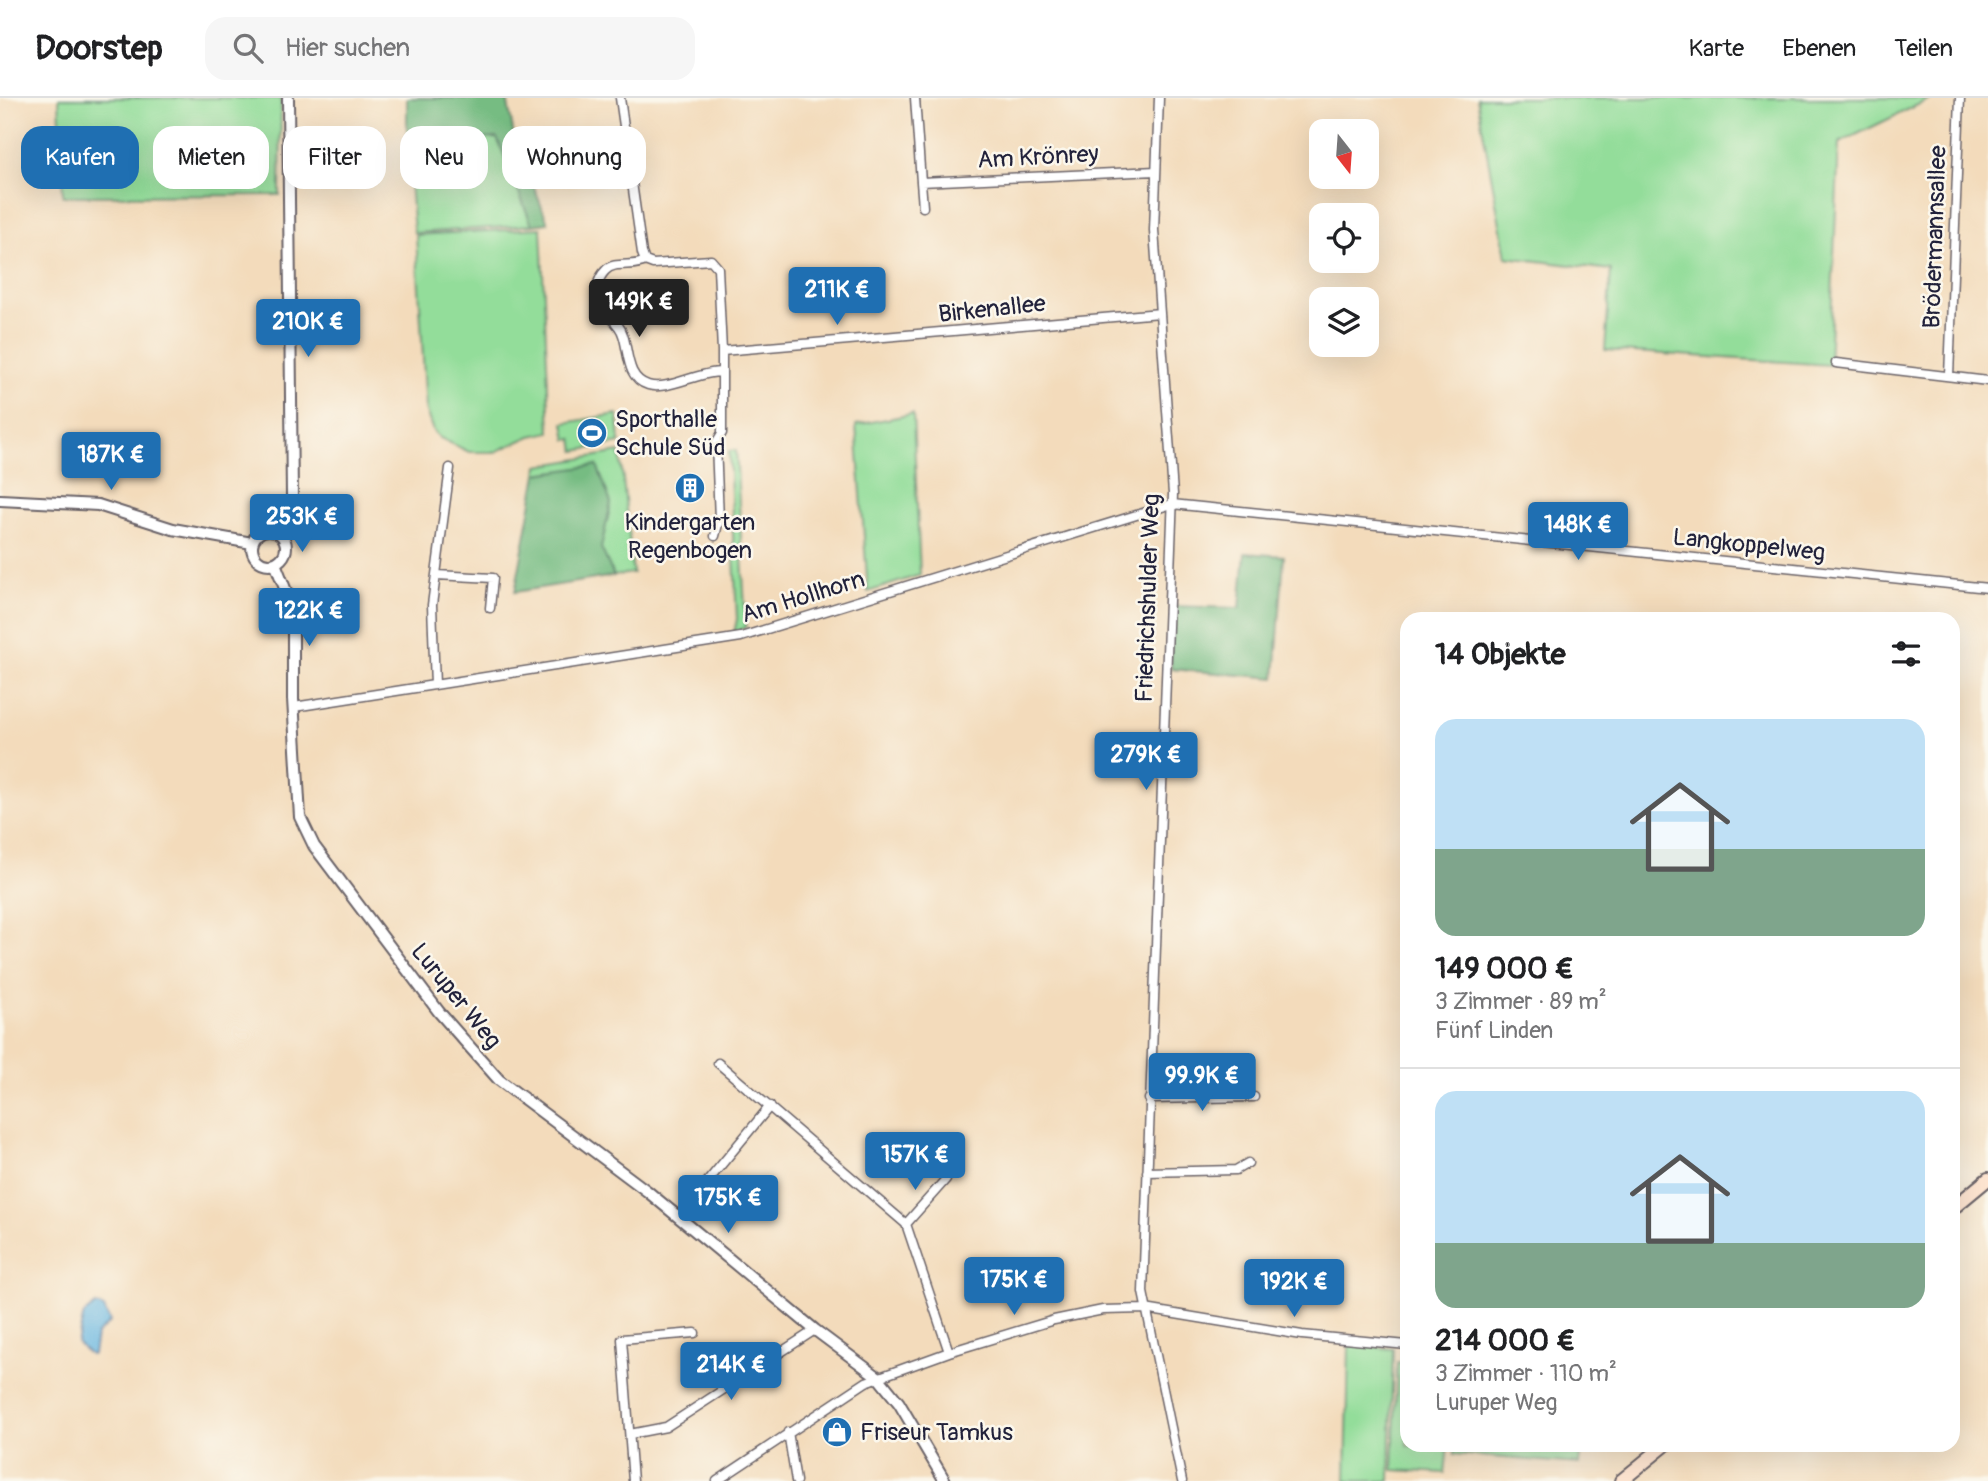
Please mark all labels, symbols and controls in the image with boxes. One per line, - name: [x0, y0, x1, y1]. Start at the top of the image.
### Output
- search box: [205, 17, 695, 80]
- text: Doorstep: [35, 28, 163, 69]
- icon: search: [229, 29, 267, 67]
- text: Hier suchen: [285, 32, 410, 64]
- text: Karte: [1689, 34, 1744, 63]
- text: Ebenen: [1782, 34, 1856, 63]
- text: Teilen: [1894, 34, 1953, 63]
- north arrow: [1309, 119, 1379, 189]
- map controls: [1309, 119, 1379, 357]
- chip: Kaufen: [21, 126, 139, 189]
- chip: Mieten: [153, 126, 269, 189]
- chip: Filter: [283, 126, 386, 189]
- chip: Neu: [400, 126, 488, 189]
- chip: Wohnung: [502, 126, 646, 189]
- street label: Am Krönrey: [977, 139, 1099, 175]
- street label: Brödermannsallee: [1917, 145, 1953, 329]
- button: locate: [1309, 203, 1379, 273]
- pin: 211K €: [780, 268, 894, 327]
- text: 211K €: [805, 275, 869, 304]
- pin: 149K €: [582, 280, 696, 339]
- text: 149K €: [605, 287, 673, 316]
- button: layers: [1309, 287, 1379, 357]
- street label: Birkenallee: [937, 289, 1047, 329]
- pin: 210K €: [251, 300, 365, 359]
- text: 210K €: [272, 307, 344, 336]
- place label: Sporthalle Schule Süd: [615, 405, 725, 462]
- sports icon: Sporthalle Schule Süd: [575, 416, 609, 450]
- pin: 187K €: [54, 432, 168, 492]
- text: 187K €: [78, 440, 144, 469]
- building icon: Kindergarten Regenbogen: [673, 471, 707, 505]
- street label: Friedrichshulder Weg: [1130, 493, 1166, 703]
- pin: 253K €: [245, 494, 359, 554]
- text: 253K €: [266, 502, 338, 531]
- pin: 148K €: [1521, 503, 1635, 562]
- place label: Kindergarten Regenbogen: [625, 508, 755, 565]
- text: 148K €: [1544, 510, 1612, 539]
- street label: Langkoppelweg: [1671, 523, 1827, 567]
- street label: Am Hollhorn: [738, 565, 868, 629]
- pin: 122K €: [252, 588, 366, 648]
- text: 122K €: [275, 596, 343, 625]
- icon: filters: [1887, 635, 1925, 673]
- text: 14 Objekte: [1435, 636, 1566, 673]
- pin: 279K €: [1089, 732, 1203, 792]
- text: 279K €: [1111, 740, 1181, 769]
- icon: home: [1617, 764, 1743, 890]
- street label: Luruper Weg: [405, 937, 507, 1055]
- text: 149 000 €: [1435, 950, 1574, 987]
- text: 3 Zimmer · 89 m²: [1435, 987, 1607, 1016]
- text: Fünf Linden: [1435, 1016, 1553, 1045]
- pin: 99.9K €: [1137, 1054, 1267, 1113]
- text: 99.9K €: [1165, 1061, 1239, 1090]
- pin: 157K €: [858, 1132, 972, 1192]
- icon: home: [1617, 1136, 1743, 1262]
- text: 157K €: [881, 1140, 949, 1169]
- pin: 175K €: [671, 1176, 785, 1235]
- text: 175K €: [694, 1183, 762, 1212]
- pin: 175K €: [957, 1258, 1071, 1317]
- pin: 192K €: [1237, 1260, 1351, 1319]
- text: 175K €: [980, 1265, 1048, 1294]
- text: 192K €: [1260, 1267, 1328, 1296]
- text: 214 000 €: [1435, 1322, 1575, 1359]
- pin: 214K €: [674, 1342, 788, 1402]
- text: 214K €: [696, 1350, 766, 1379]
- text: 3 Zimmer · 110 m²: [1435, 1359, 1617, 1388]
- text: Luruper Weg: [1435, 1388, 1557, 1417]
- shop icon: Friseur Tamkus: [820, 1415, 854, 1449]
- place label: Friseur Tamkus: [860, 1418, 1013, 1447]

